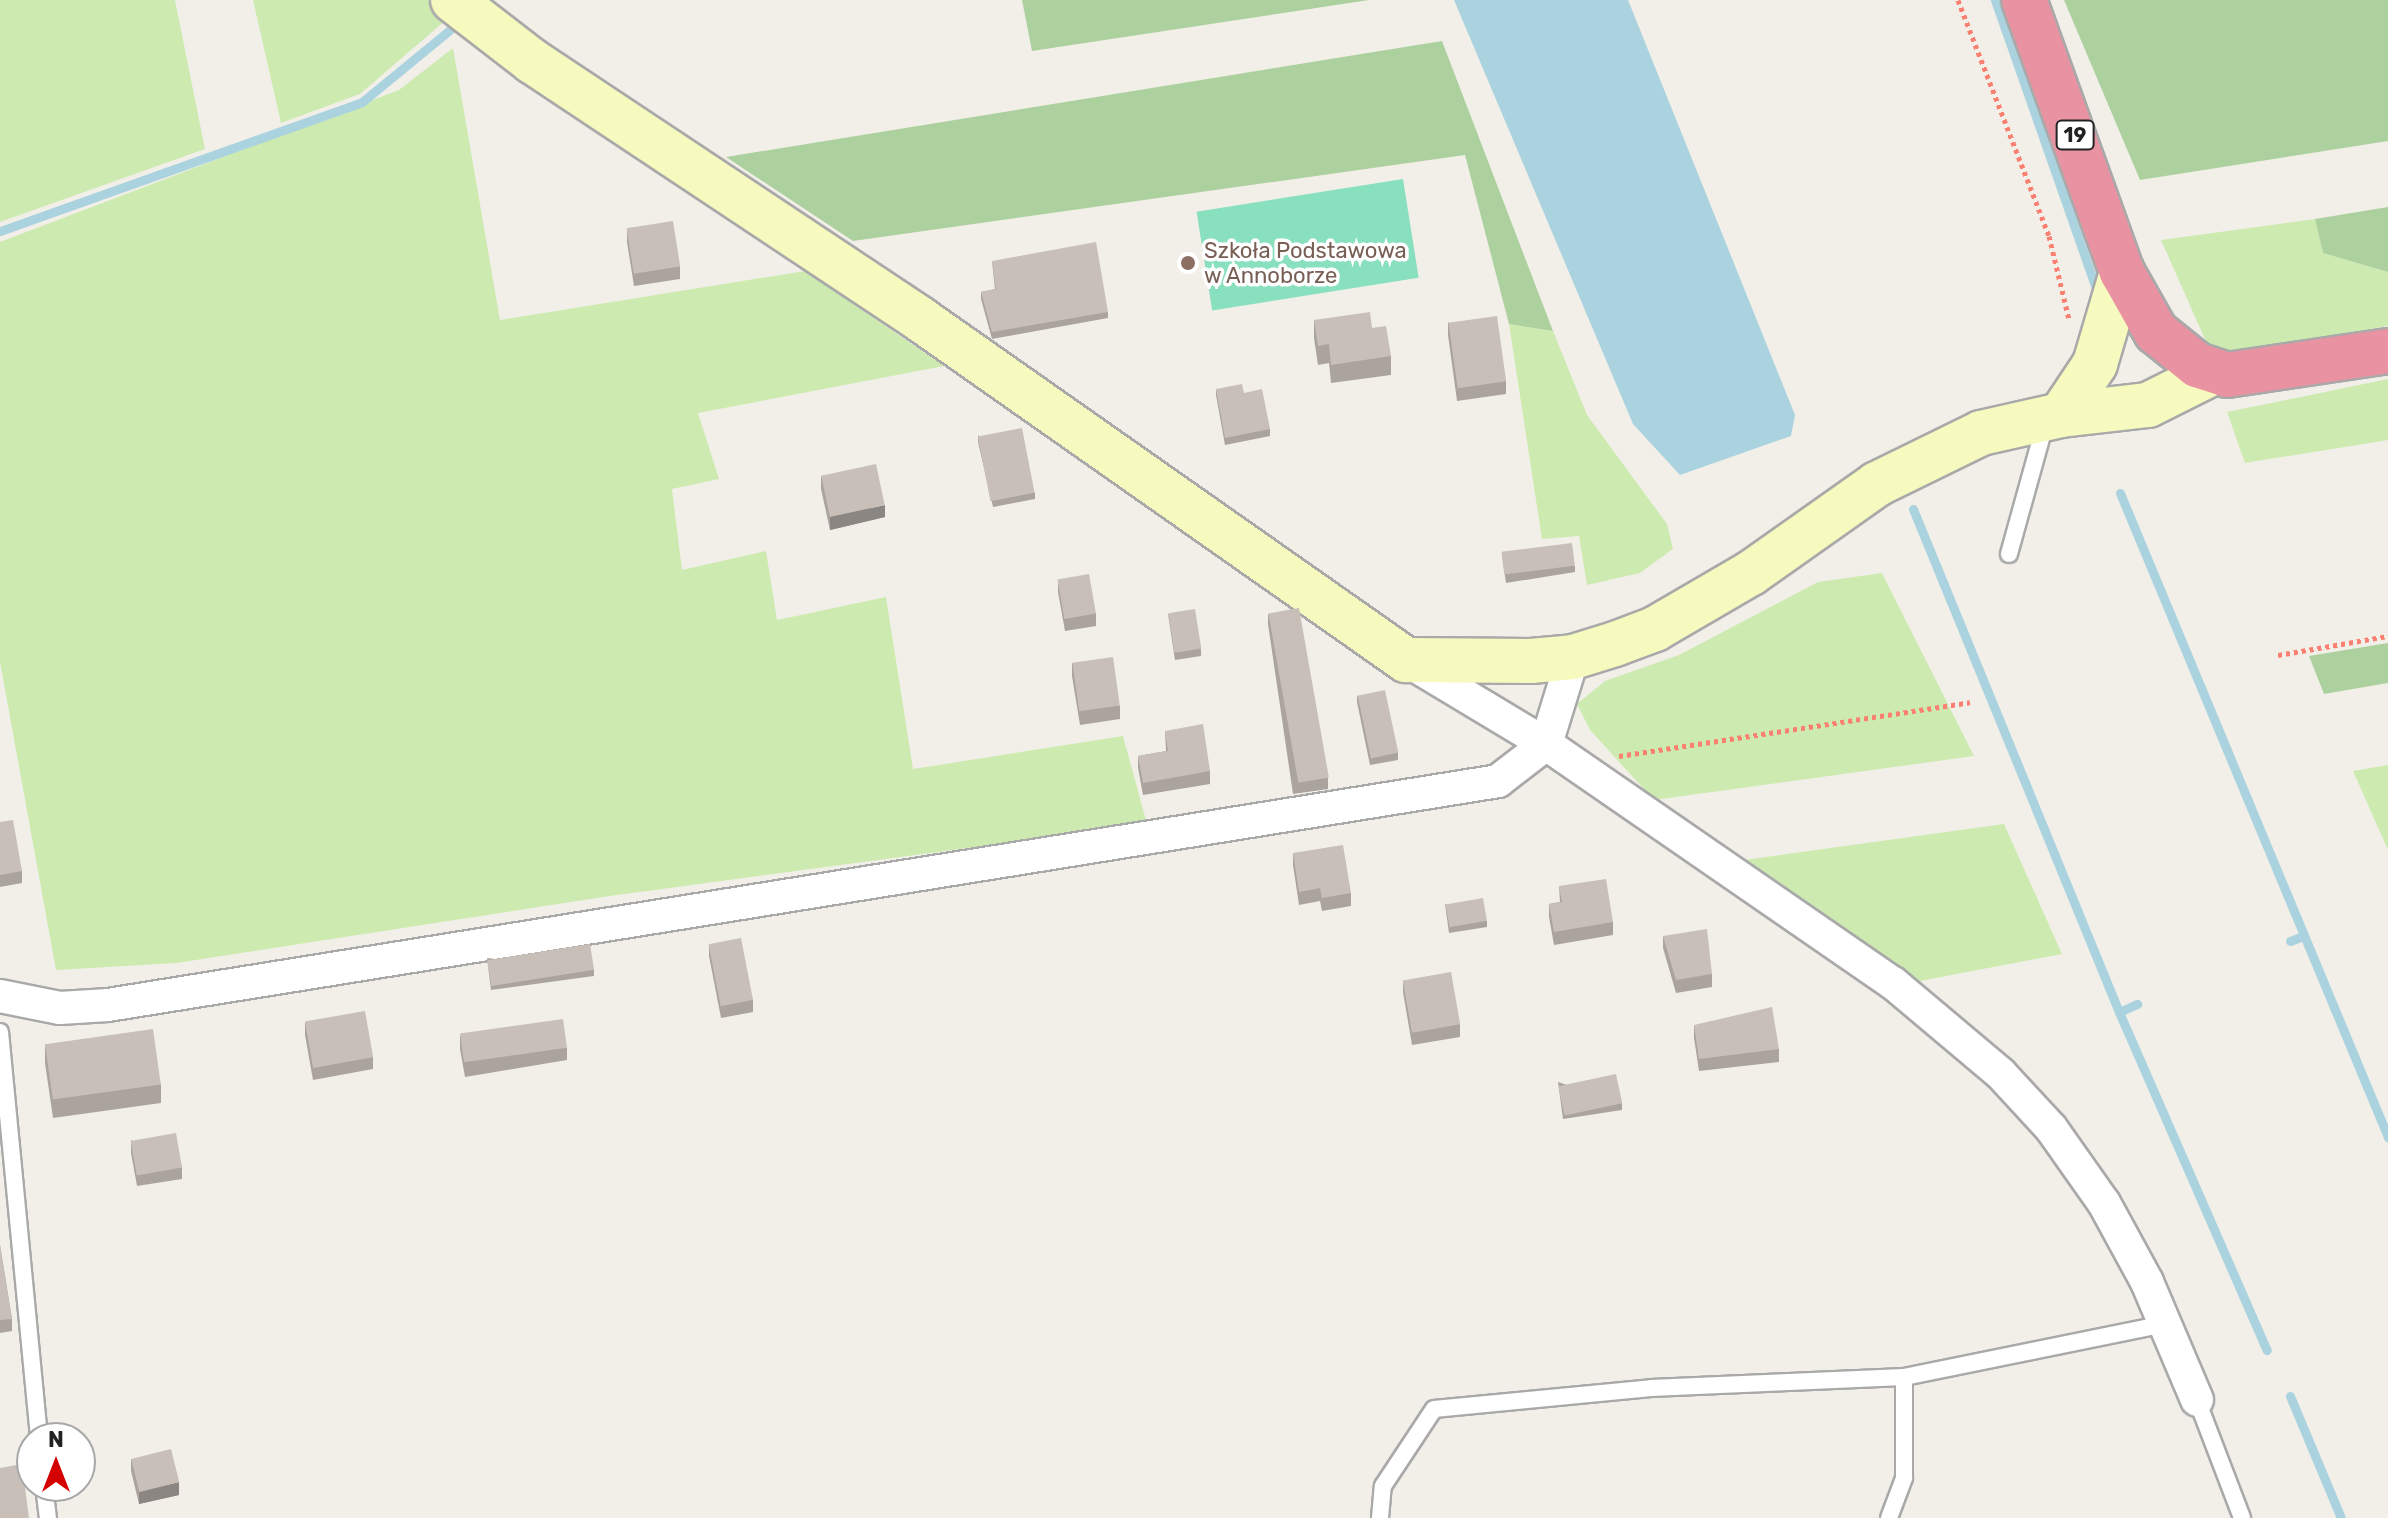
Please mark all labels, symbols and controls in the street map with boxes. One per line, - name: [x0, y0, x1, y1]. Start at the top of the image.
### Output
- road number: 19: [2055, 119, 2095, 151]
- place label: Szkoła Podstawowa w Annoborze: [1204, 237, 1407, 288]
- marker: Szkoła Podstawowa w Annoborze: [1179, 254, 1197, 272]
- north arrow: [16, 1422, 96, 1502]
- text: N: [48, 1426, 64, 1453]

